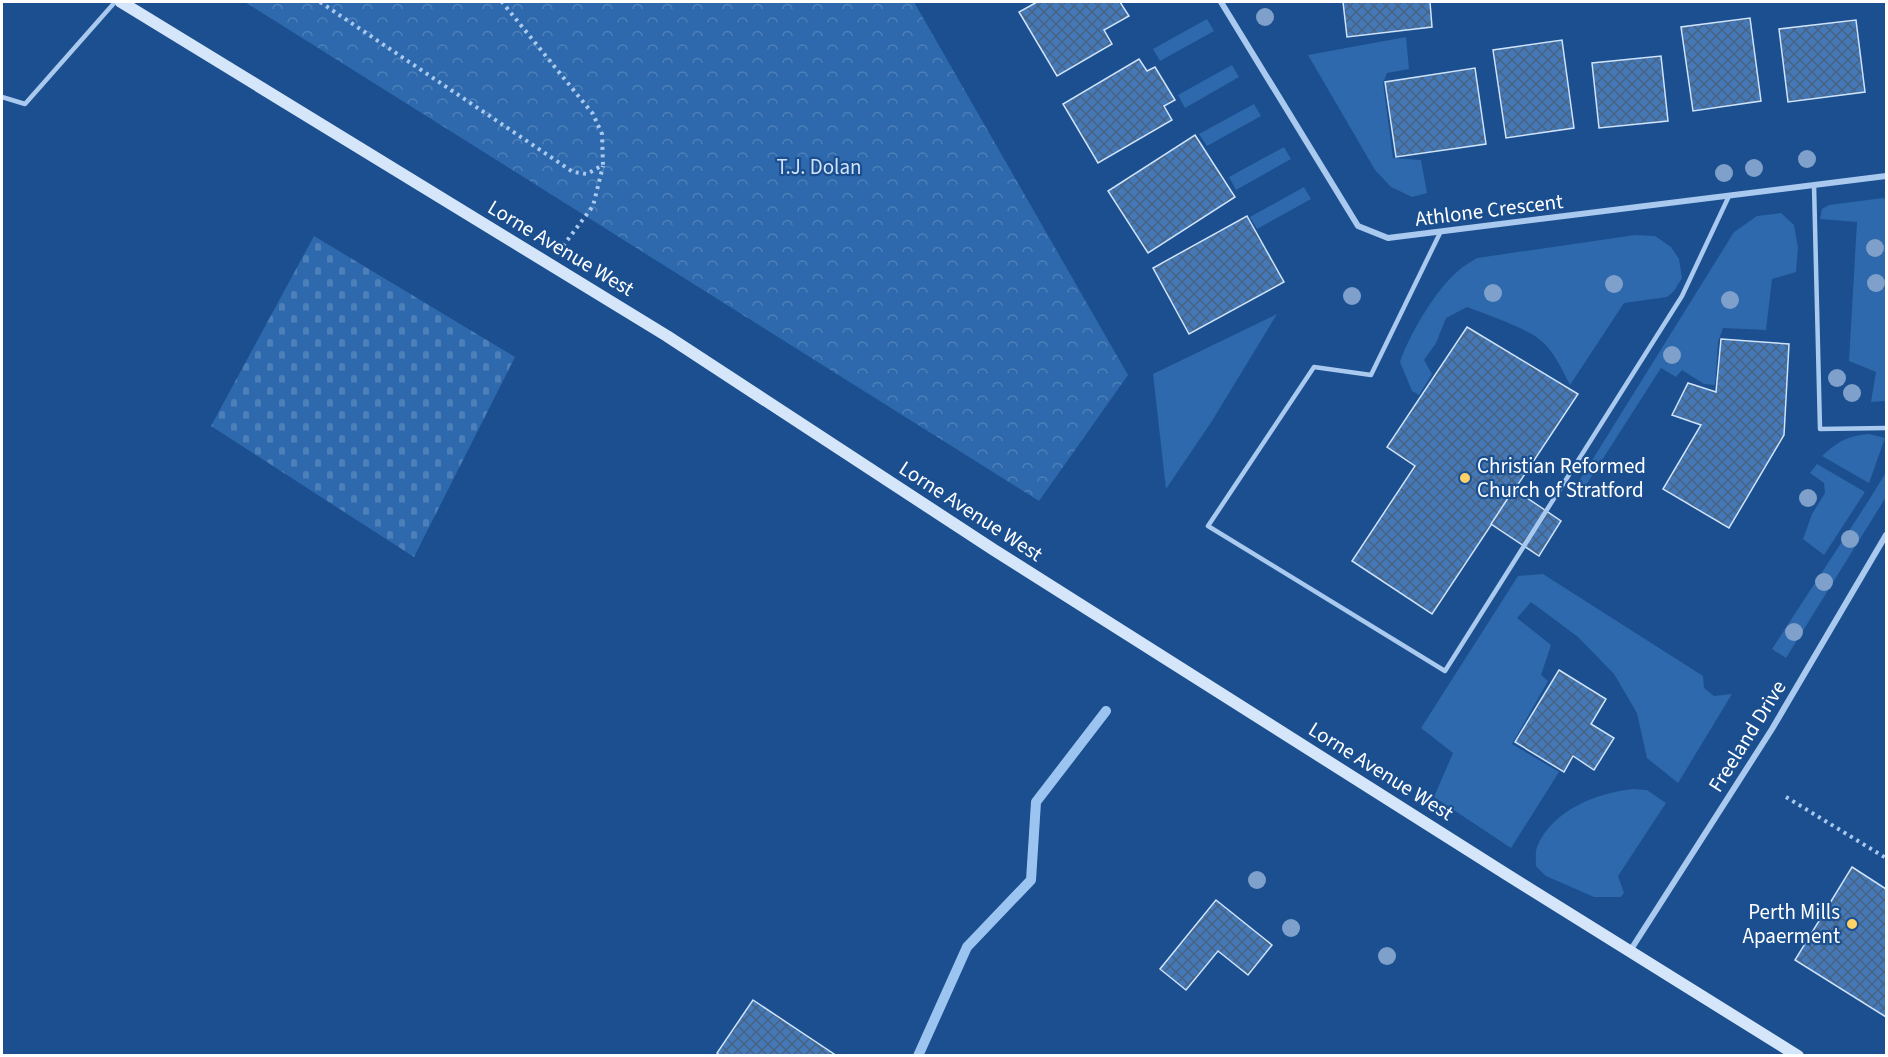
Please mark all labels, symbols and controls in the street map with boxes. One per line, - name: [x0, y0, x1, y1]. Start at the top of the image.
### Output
- park label: T.J. Dolan: [777, 152, 861, 182]
- street label: Athlone Crescent: [1413, 186, 1565, 234]
- street label: Lorne Avenue West: [482, 192, 640, 304]
- place label: Christian Reformed Church of Stratford: [1477, 451, 1646, 505]
- street label: Lorne Avenue West: [893, 453, 1049, 569]
- marker: Christian Reformed Church of Stratford: [1458, 471, 1472, 485]
- street label: Freeland Drive: [1701, 674, 1793, 798]
- street label: Lorne Avenue West: [1303, 714, 1459, 828]
- place label: Perth Mills Apaerment: [1743, 897, 1840, 951]
- marker: Perth Mills Apaerment: [1845, 917, 1859, 931]

